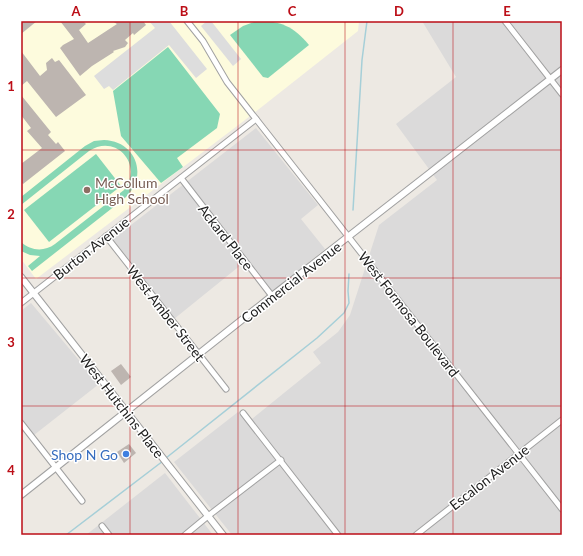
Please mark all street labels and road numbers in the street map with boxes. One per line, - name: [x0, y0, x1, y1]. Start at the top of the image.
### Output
- street label: Ackard Place: [195, 201, 257, 273]
- street label: Burton Avenue: [50, 213, 132, 283]
- street label: Commercial Avenue: [238, 238, 344, 326]
- street label: West Formosa Boulevard: [355, 248, 463, 380]
- street label: West Amber Street: [123, 262, 209, 364]
- street label: West Hutchins Place: [76, 351, 168, 461]
- street label: Escalon Avenue: [446, 441, 532, 513]

